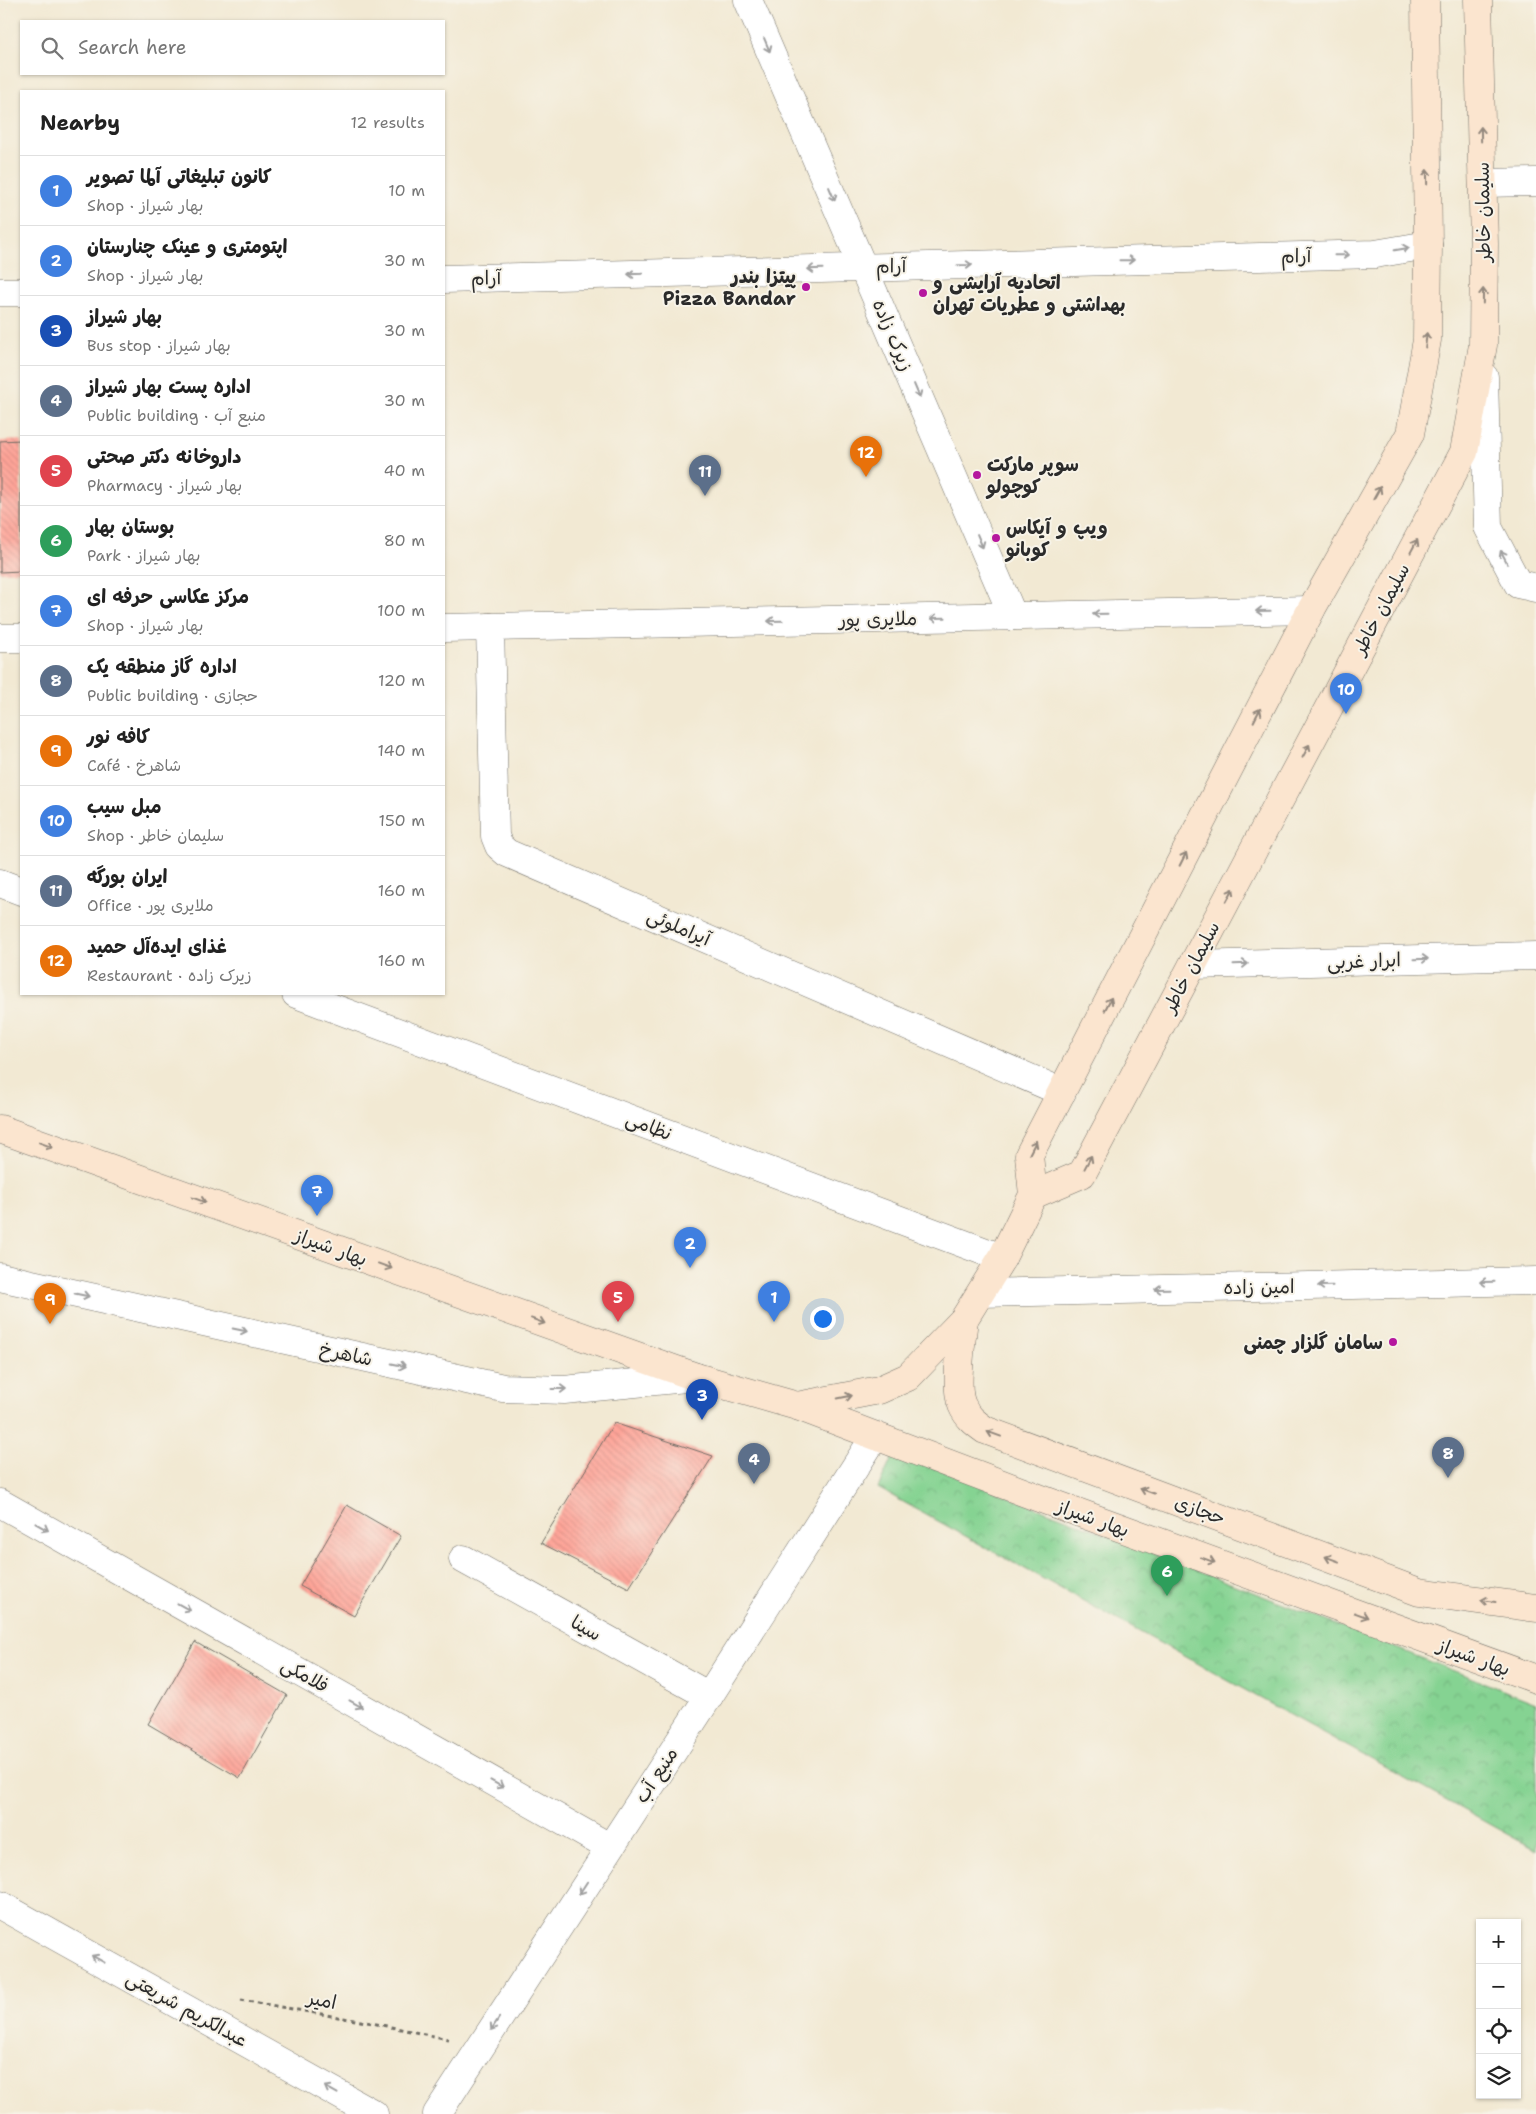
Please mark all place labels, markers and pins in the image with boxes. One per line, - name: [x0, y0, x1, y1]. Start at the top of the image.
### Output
- place label: پیتزا بندر Pizza Bandar: [663, 264, 797, 311]
- place label: اتحادیه آرایشی و بهداشتی و عطریات تهران: [931, 270, 1125, 317]
- marker: پیتزا بندر Pizza Bandar: [800, 281, 812, 293]
- marker: اتحادیه آرایشی و بهداشتی و عطریات تهران: [917, 287, 929, 299]
- pin: 12: [850, 436, 882, 477]
- place label: سوپر مارکت کوچولو: [985, 452, 1079, 500]
- pin: 11: [689, 455, 721, 496]
- marker: سوپر مارکت کوچولو: [971, 469, 983, 481]
- place label: ویپ و آیکاس کوبانو: [1004, 515, 1108, 563]
- marker: ویپ و آیکاس کوبانو: [990, 532, 1002, 544]
- pin: 10: [1330, 673, 1362, 714]
- pin: 7: [301, 1175, 333, 1216]
- pin: 2: [674, 1227, 706, 1268]
- pin: 5: [602, 1281, 634, 1322]
- pin: 1: [758, 1281, 790, 1322]
- pin: 9: [34, 1283, 66, 1324]
- place label: سامان گلزار چمنی: [1244, 1330, 1383, 1355]
- marker: سامان گلزار چمنی: [1387, 1336, 1399, 1348]
- pin: 3: [686, 1379, 718, 1420]
- pin: 8: [1432, 1437, 1464, 1478]
- pin: 4: [738, 1443, 770, 1484]
- pin: 6: [1151, 1555, 1183, 1596]

